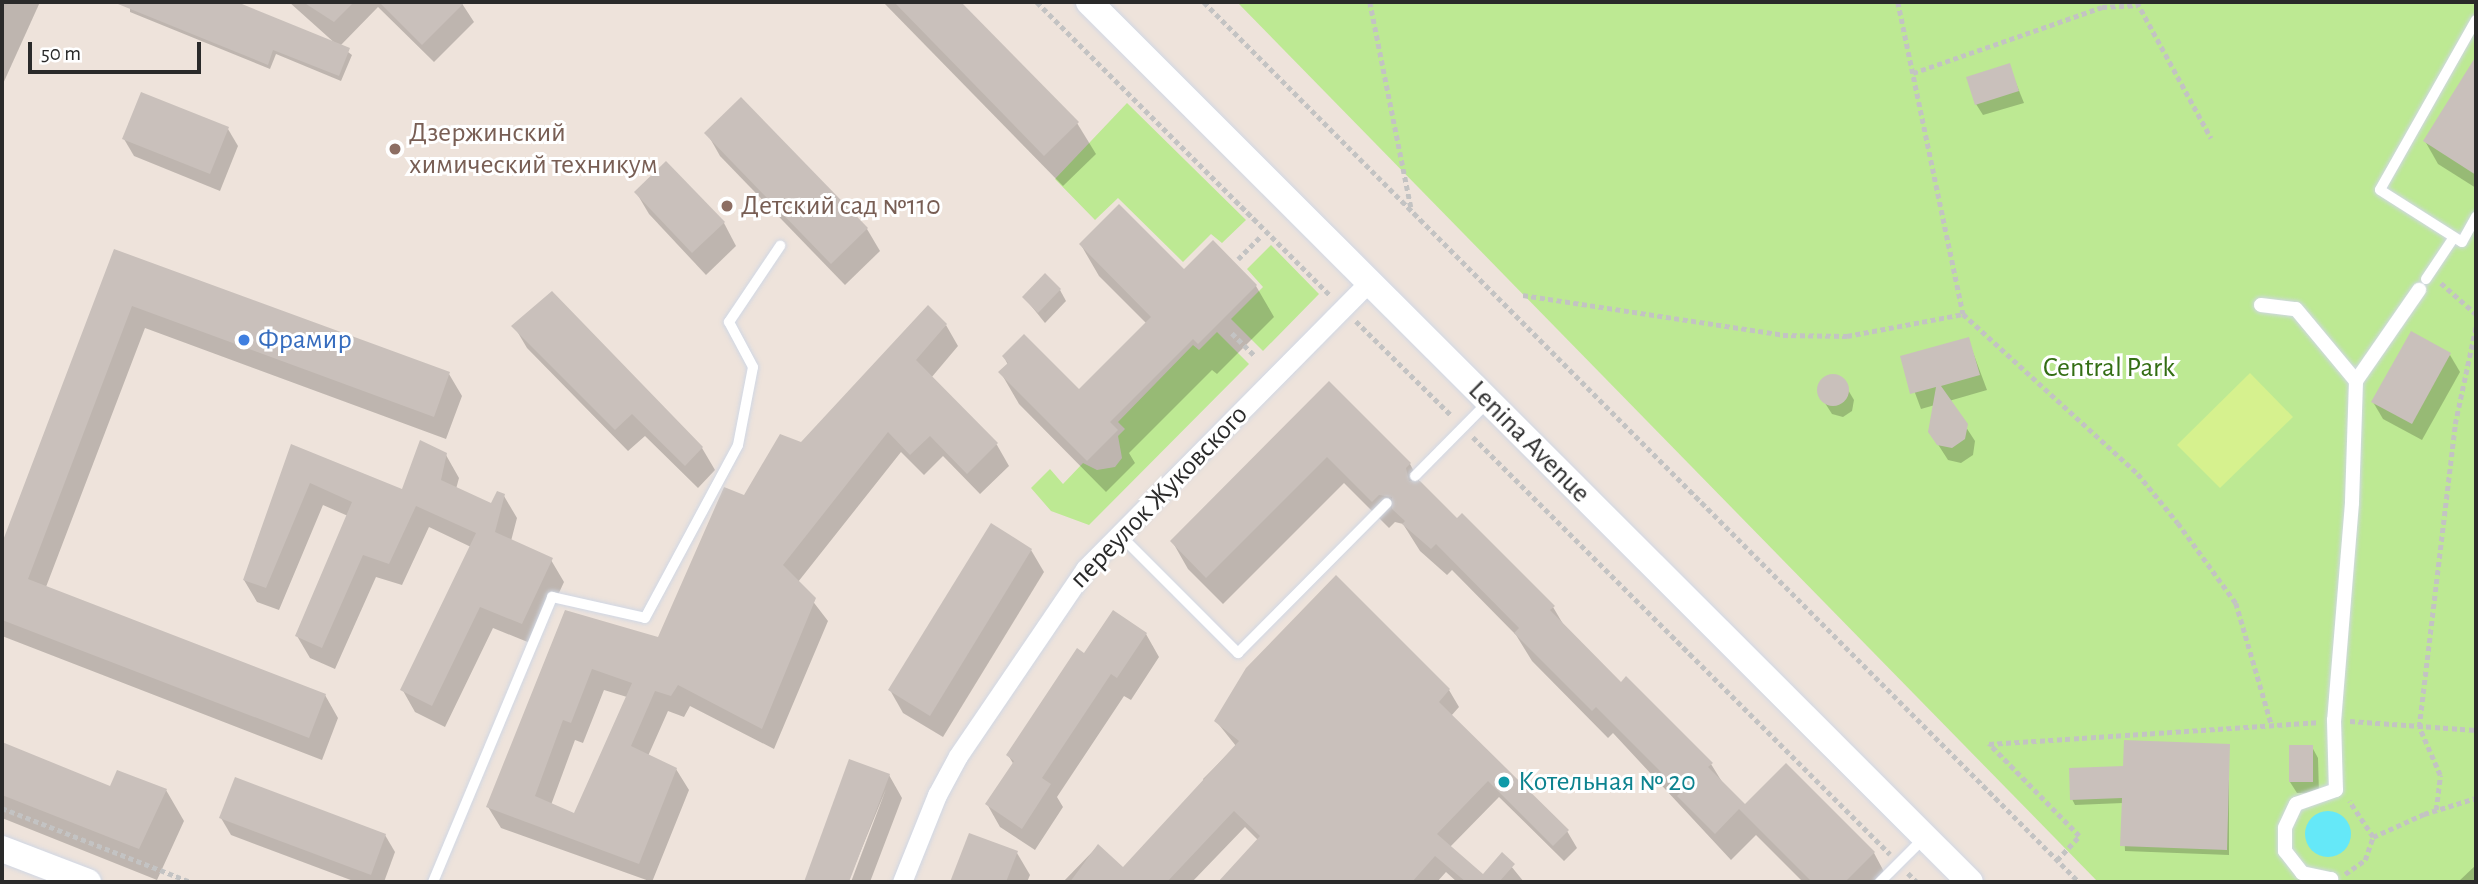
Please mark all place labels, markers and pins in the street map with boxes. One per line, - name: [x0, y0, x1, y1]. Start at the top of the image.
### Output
- place label: Дзержинский химический техникум: [409, 116, 658, 182]
- marker: Дзержинский химический техникум: [387, 141, 403, 157]
- place label: Детский сад №110: [741, 189, 941, 223]
- marker: Детский сад №110: [719, 198, 735, 214]
- place label: Фрамир: [258, 323, 352, 357]
- marker: Фрамир: [236, 332, 252, 348]
- place label: Котельная № 20: [1518, 765, 1696, 799]
- marker: Котельная № 20: [1496, 774, 1512, 790]

